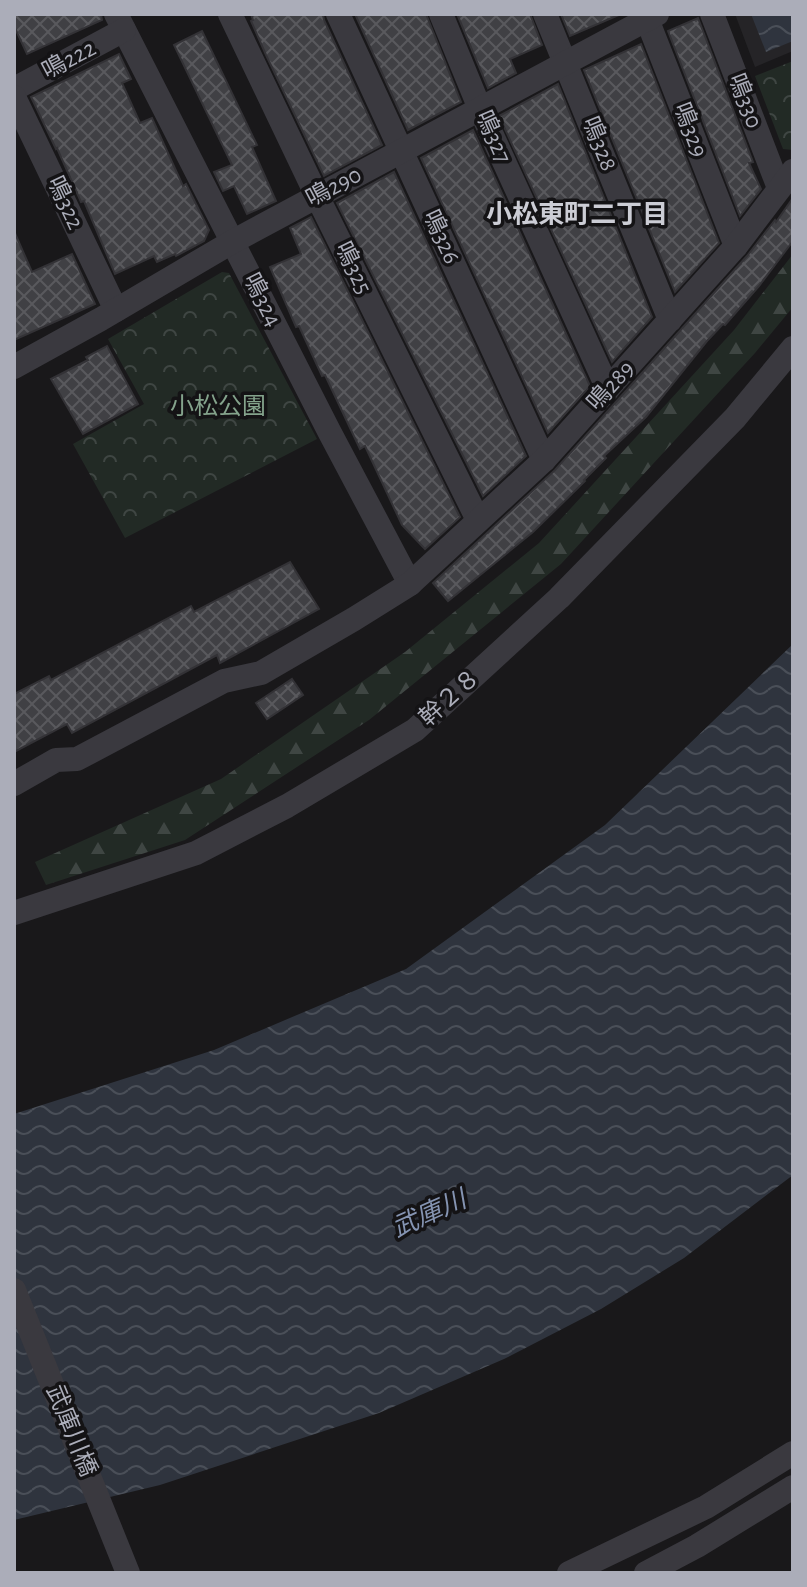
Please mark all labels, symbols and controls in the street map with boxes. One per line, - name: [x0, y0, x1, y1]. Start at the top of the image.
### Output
- street label: 鳴222: [37, 34, 100, 84]
- street label: 鳴330: [724, 70, 768, 132]
- street label: 鳴329: [669, 99, 713, 160]
- street label: 鳴327: [471, 106, 517, 167]
- street label: 鳴328: [577, 113, 623, 175]
- street label: 鳴290: [301, 161, 366, 211]
- street label: 鳴322: [42, 172, 89, 233]
- district label: 小松東町二丁目: [486, 200, 668, 228]
- street label: 鳴326: [418, 206, 466, 267]
- street label: 鳴325: [330, 237, 378, 298]
- street label: 鳴324: [239, 269, 287, 331]
- street label: 鳴289: [581, 355, 639, 415]
- park label: 小松公園: [170, 393, 266, 419]
- street label: 幹２８: [414, 664, 485, 731]
- water label: 武庫川: [388, 1184, 473, 1242]
- street label: 武庫川橋: [42, 1381, 102, 1480]

